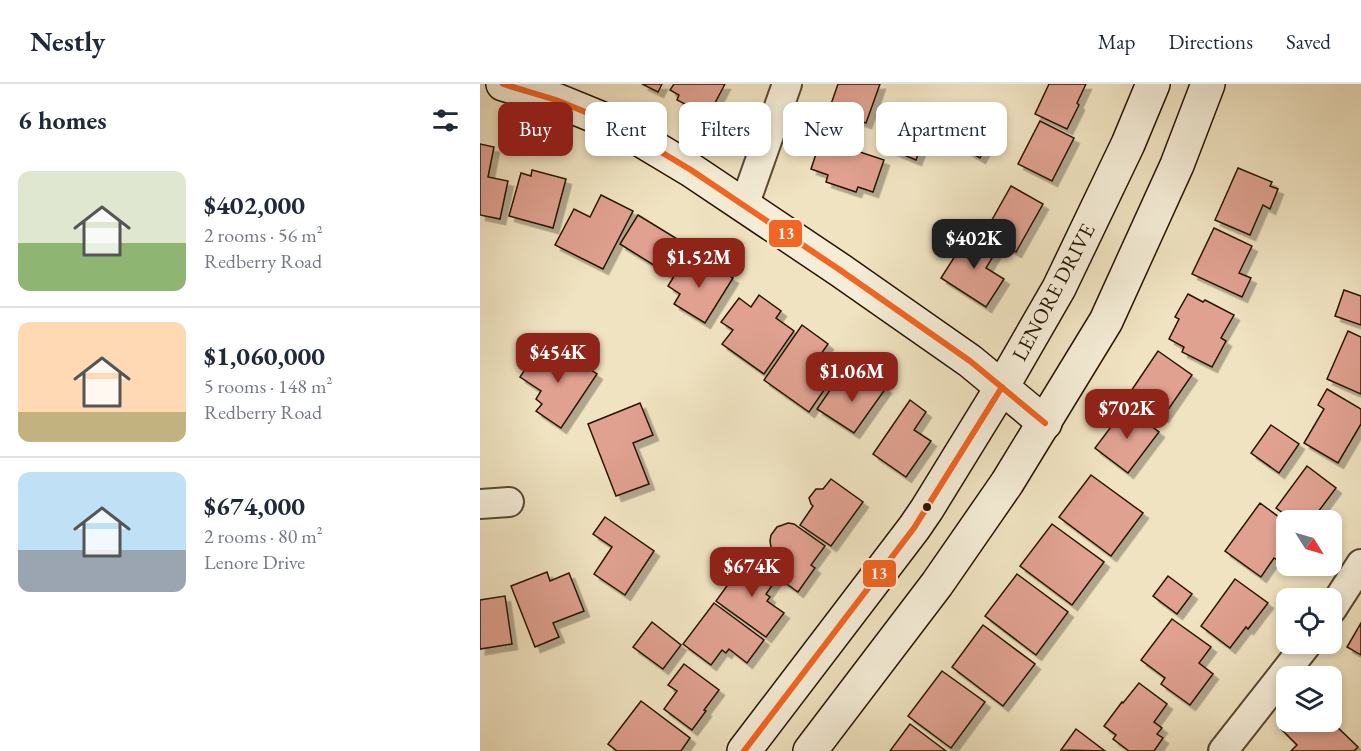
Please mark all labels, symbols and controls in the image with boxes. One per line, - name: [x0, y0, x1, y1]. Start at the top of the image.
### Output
- text: Nestly: [30, 23, 105, 59]
- text: Map: [1098, 28, 1135, 55]
- text: Directions: [1168, 28, 1253, 55]
- text: Saved: [1286, 28, 1331, 55]
- chip: Buy: [498, 102, 573, 156]
- chip: Rent: [585, 102, 667, 156]
- chip: Filters: [679, 102, 771, 156]
- chip: New: [783, 102, 864, 156]
- chip: Apartment: [876, 102, 1007, 156]
- text: 6 homes: [18, 103, 107, 137]
- icon: filters: [429, 104, 462, 137]
- text: $402,000: [204, 188, 305, 222]
- icon: home: [66, 195, 138, 267]
- line badge: 13: [768, 219, 803, 248]
- pin: $402K: [932, 219, 1016, 270]
- street label: LENORE DRIVE: [1005, 219, 1101, 365]
- text: 2 rooms · 56 m²: [204, 222, 323, 248]
- text: 13: [778, 223, 794, 244]
- text: $402K: [946, 225, 1002, 251]
- pin: $1.52M: [650, 238, 748, 289]
- text: $1.52M: [667, 244, 731, 270]
- text: Redberry Road: [204, 248, 322, 274]
- pin: $454K: [516, 333, 600, 384]
- text: $1,060,000: [204, 339, 325, 373]
- text: $454K: [530, 339, 586, 365]
- icon: home: [66, 346, 138, 418]
- pin: $1.06M: [803, 352, 901, 403]
- text: $1.06M: [820, 358, 884, 384]
- text: 5 rooms · 148 m²: [204, 373, 332, 399]
- pin: $702K: [1085, 389, 1169, 440]
- text: $702K: [1099, 395, 1155, 421]
- text: Redberry Road: [204, 399, 322, 425]
- text: $674,000: [204, 489, 305, 523]
- icon: home: [66, 496, 138, 568]
- unlabelled marker: [921, 501, 933, 513]
- north arrow: [1276, 510, 1342, 576]
- map controls: [1276, 510, 1342, 732]
- text: 2 rooms · 80 m²: [204, 523, 323, 549]
- pin: $674K: [710, 547, 794, 598]
- text: Lenore Drive: [204, 549, 305, 575]
- text: $674K: [724, 553, 780, 579]
- line badge: 13: [862, 559, 897, 588]
- text: 13: [871, 563, 887, 584]
- button: locate: [1276, 588, 1342, 654]
- button: layers: [1276, 666, 1342, 732]

